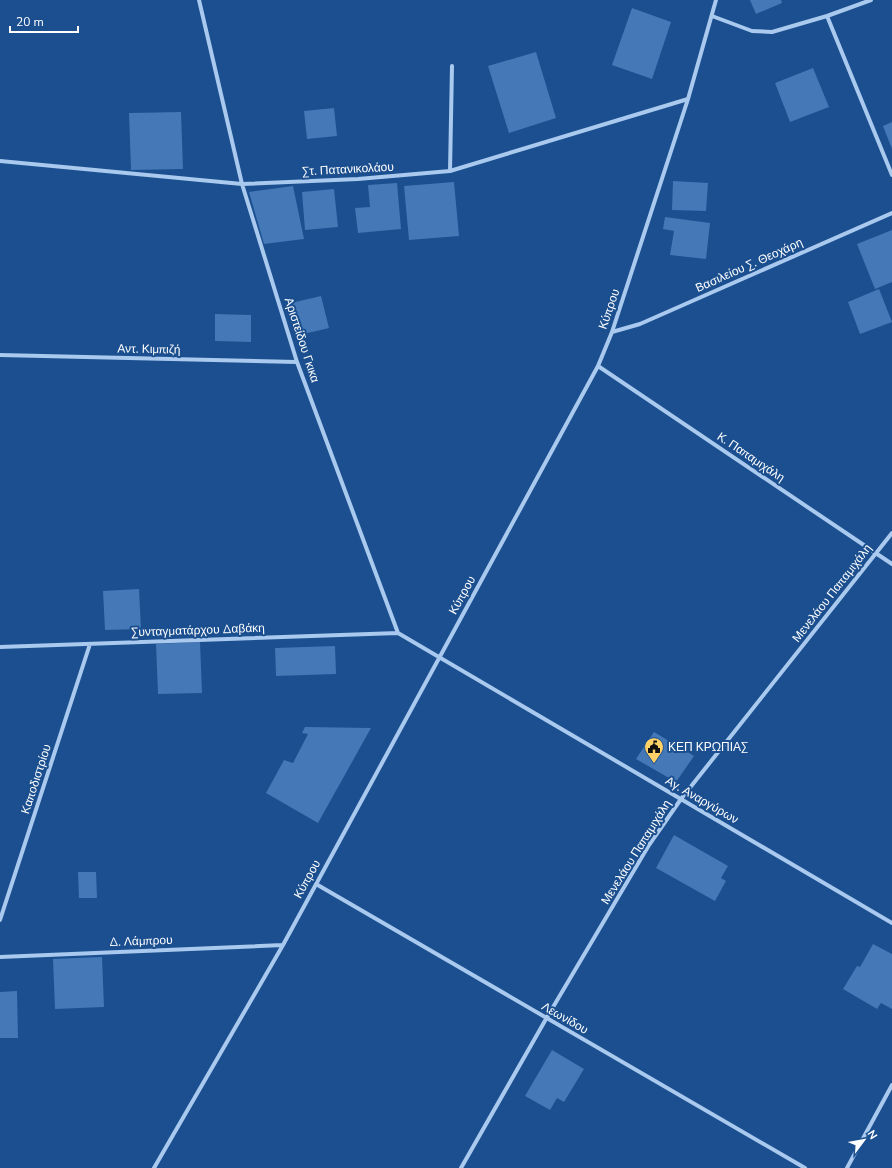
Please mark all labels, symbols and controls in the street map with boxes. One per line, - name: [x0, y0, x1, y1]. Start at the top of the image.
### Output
- scale bar: [10, 8, 78, 34]
- text: 20 m: [16, 14, 44, 30]
- street label: Στ. Πατανικολάου: [302, 159, 394, 179]
- street label: Βασιλείου Σ. Θεοχάρη: [693, 234, 805, 296]
- street label: Κύπρου: [595, 287, 623, 331]
- street label: Αριστείδου Γκικα: [281, 295, 323, 385]
- street label: Αντ. Κιμπιζή: [117, 340, 181, 358]
- street label: Κ. Παπαμιχάλη: [714, 428, 788, 486]
- street label: Μενελάου Παπαμιχάλη: [789, 541, 875, 645]
- street label: Κύπρου: [445, 573, 479, 617]
- street label: Συνταγματάρχου Δαβάκη: [131, 620, 265, 640]
- public building icon: ΚΕΠ ΚΡΩΠΙΑΣ: [643, 736, 665, 764]
- place label: ΚΕΠ ΚΡΩΠΙΑΣ: [668, 739, 748, 755]
- street label: Καποδιστρίου: [17, 742, 55, 816]
- street label: Αγ. Αναργύρων: [663, 773, 741, 827]
- street label: Μενελάου Παπαμιχάλη: [597, 797, 675, 907]
- street label: Κύπρου: [290, 857, 324, 901]
- street label: Δ. Λάμπρου: [109, 932, 173, 950]
- street label: Λεωνίδου: [539, 998, 591, 1038]
- north arrow: [844, 1120, 884, 1160]
- text: N: [864, 1127, 881, 1142]

